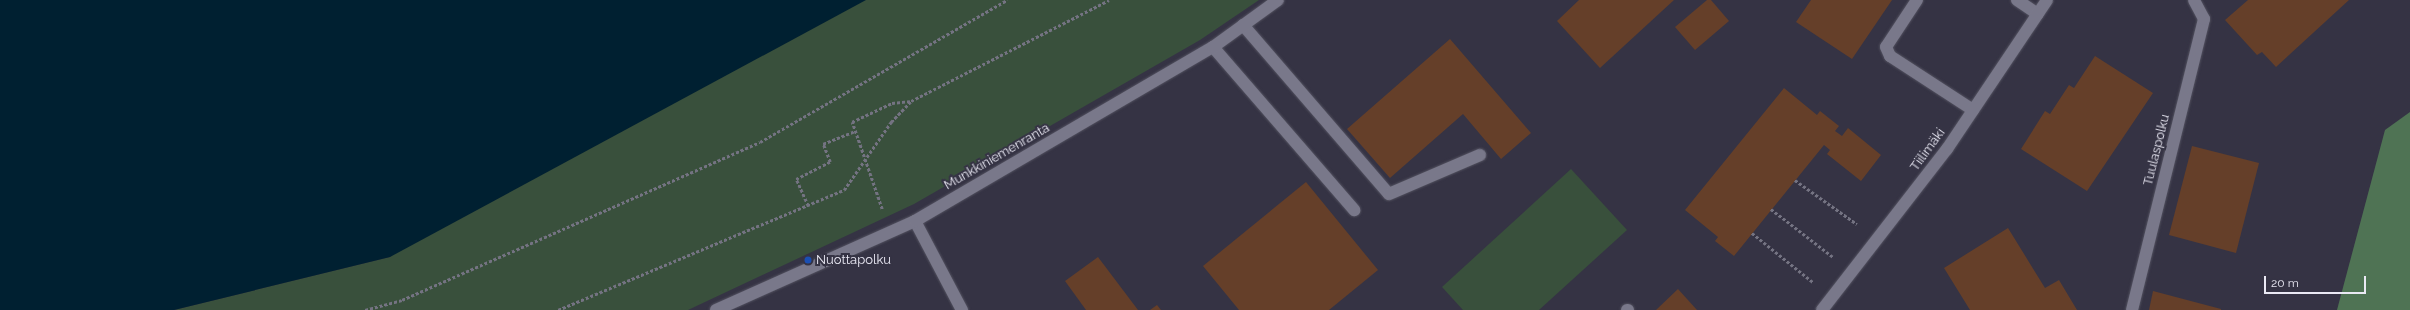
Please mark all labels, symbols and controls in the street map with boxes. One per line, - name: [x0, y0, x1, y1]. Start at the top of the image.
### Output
- street label: Tuulaspolku: [2141, 113, 2173, 187]
- street label: Munkkiniemenranta: [942, 120, 1052, 194]
- street label: Tiilimäki: [1907, 126, 1949, 174]
- place label: Nuottapolku: [816, 252, 891, 268]
- marker: Nuottapolku: [803, 255, 813, 265]
- scale bar: [2266, 268, 2368, 294]
- text: 20 m: [2271, 276, 2299, 290]

